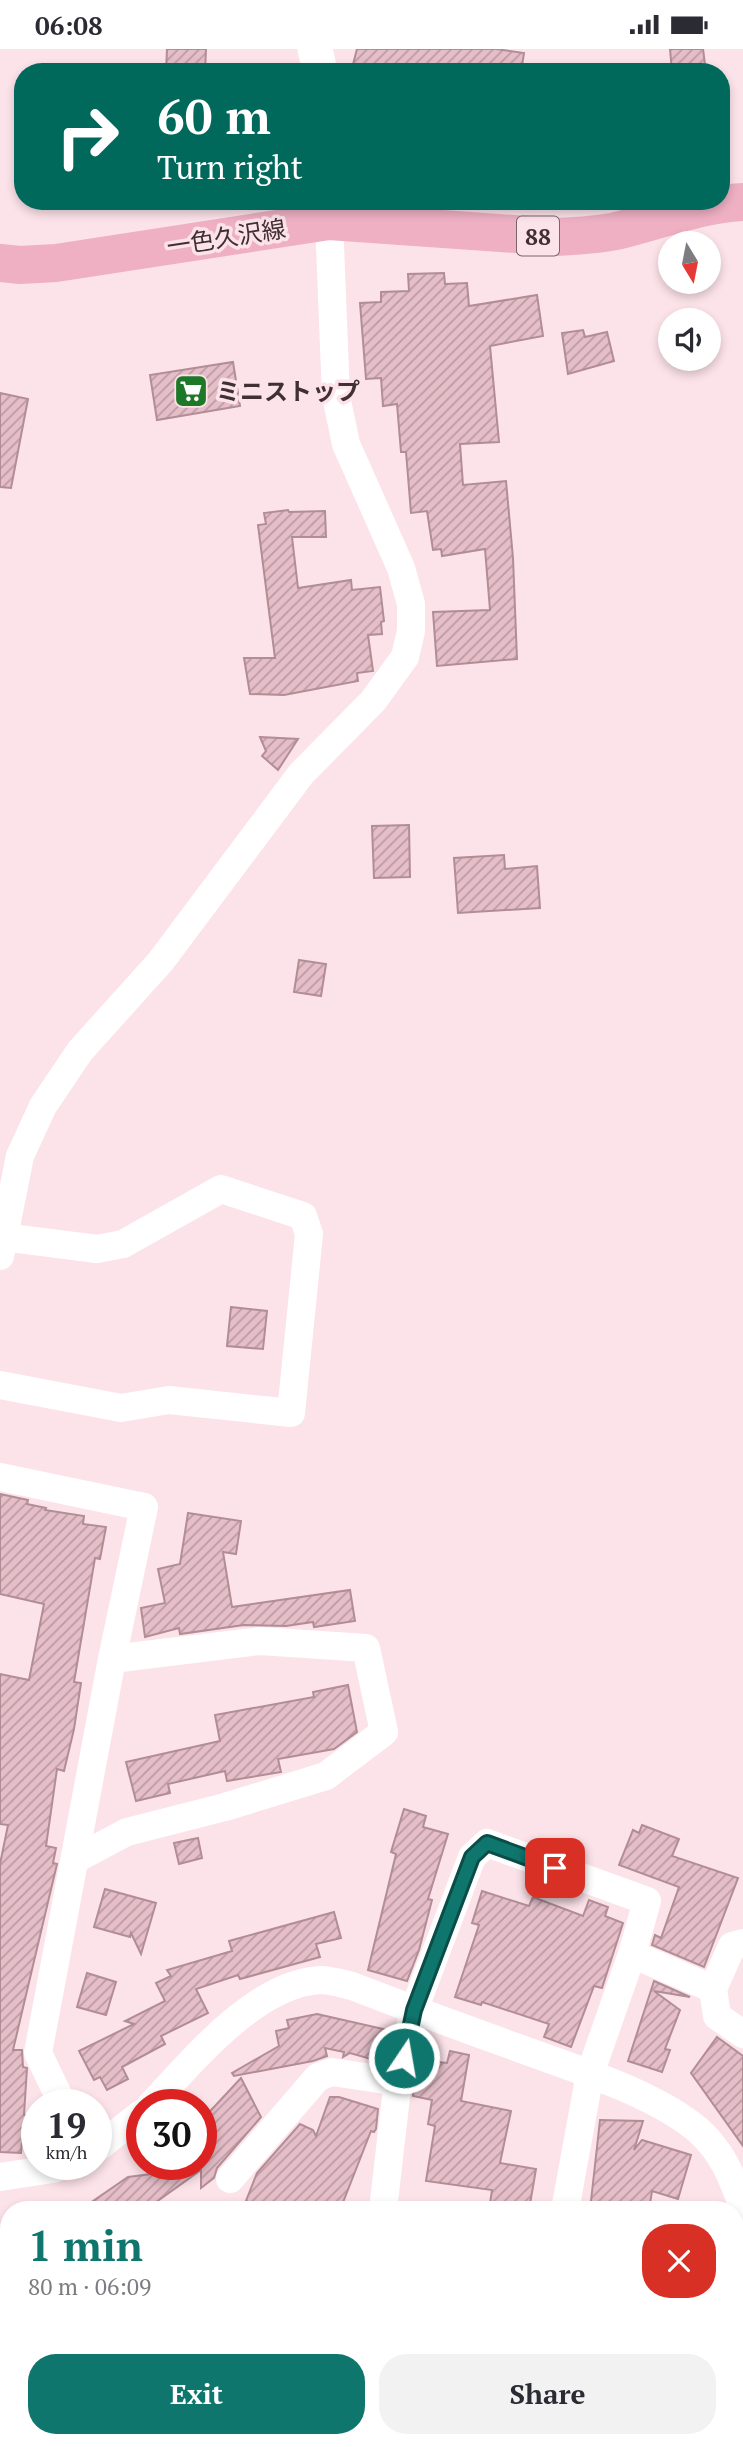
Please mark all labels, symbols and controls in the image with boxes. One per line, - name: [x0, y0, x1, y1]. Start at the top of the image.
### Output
- text: 06:08: [35, 8, 103, 42]
- text: 60 m: [157, 83, 271, 148]
- icon: right: [42, 91, 133, 182]
- text: Turn right: [157, 146, 303, 188]
- street label: 一色久沢線: [164, 212, 288, 262]
- road number: 88: [517, 217, 559, 255]
- north arrow: [658, 231, 721, 294]
- map controls: [658, 231, 721, 371]
- button: sound: [658, 308, 721, 371]
- supermarket icon: ミニストップ: [172, 372, 210, 410]
- place label: ミニストップ: [216, 375, 360, 407]
- pin: [525, 1838, 585, 1898]
- icon: arrive: [536, 1849, 574, 1887]
- position arrow: [367, 2021, 441, 2095]
- speed limit sign: 30: [126, 2089, 217, 2180]
- text: 19: [47, 2102, 86, 2148]
- text: km/h: [46, 2140, 87, 2164]
- text: 1 min: [28, 2217, 143, 2273]
- button: close: [642, 2224, 716, 2298]
- text: 80 m · 06:09: [28, 2271, 151, 2302]
- button: Exit: [28, 2354, 365, 2434]
- button: Share: [379, 2354, 716, 2434]

